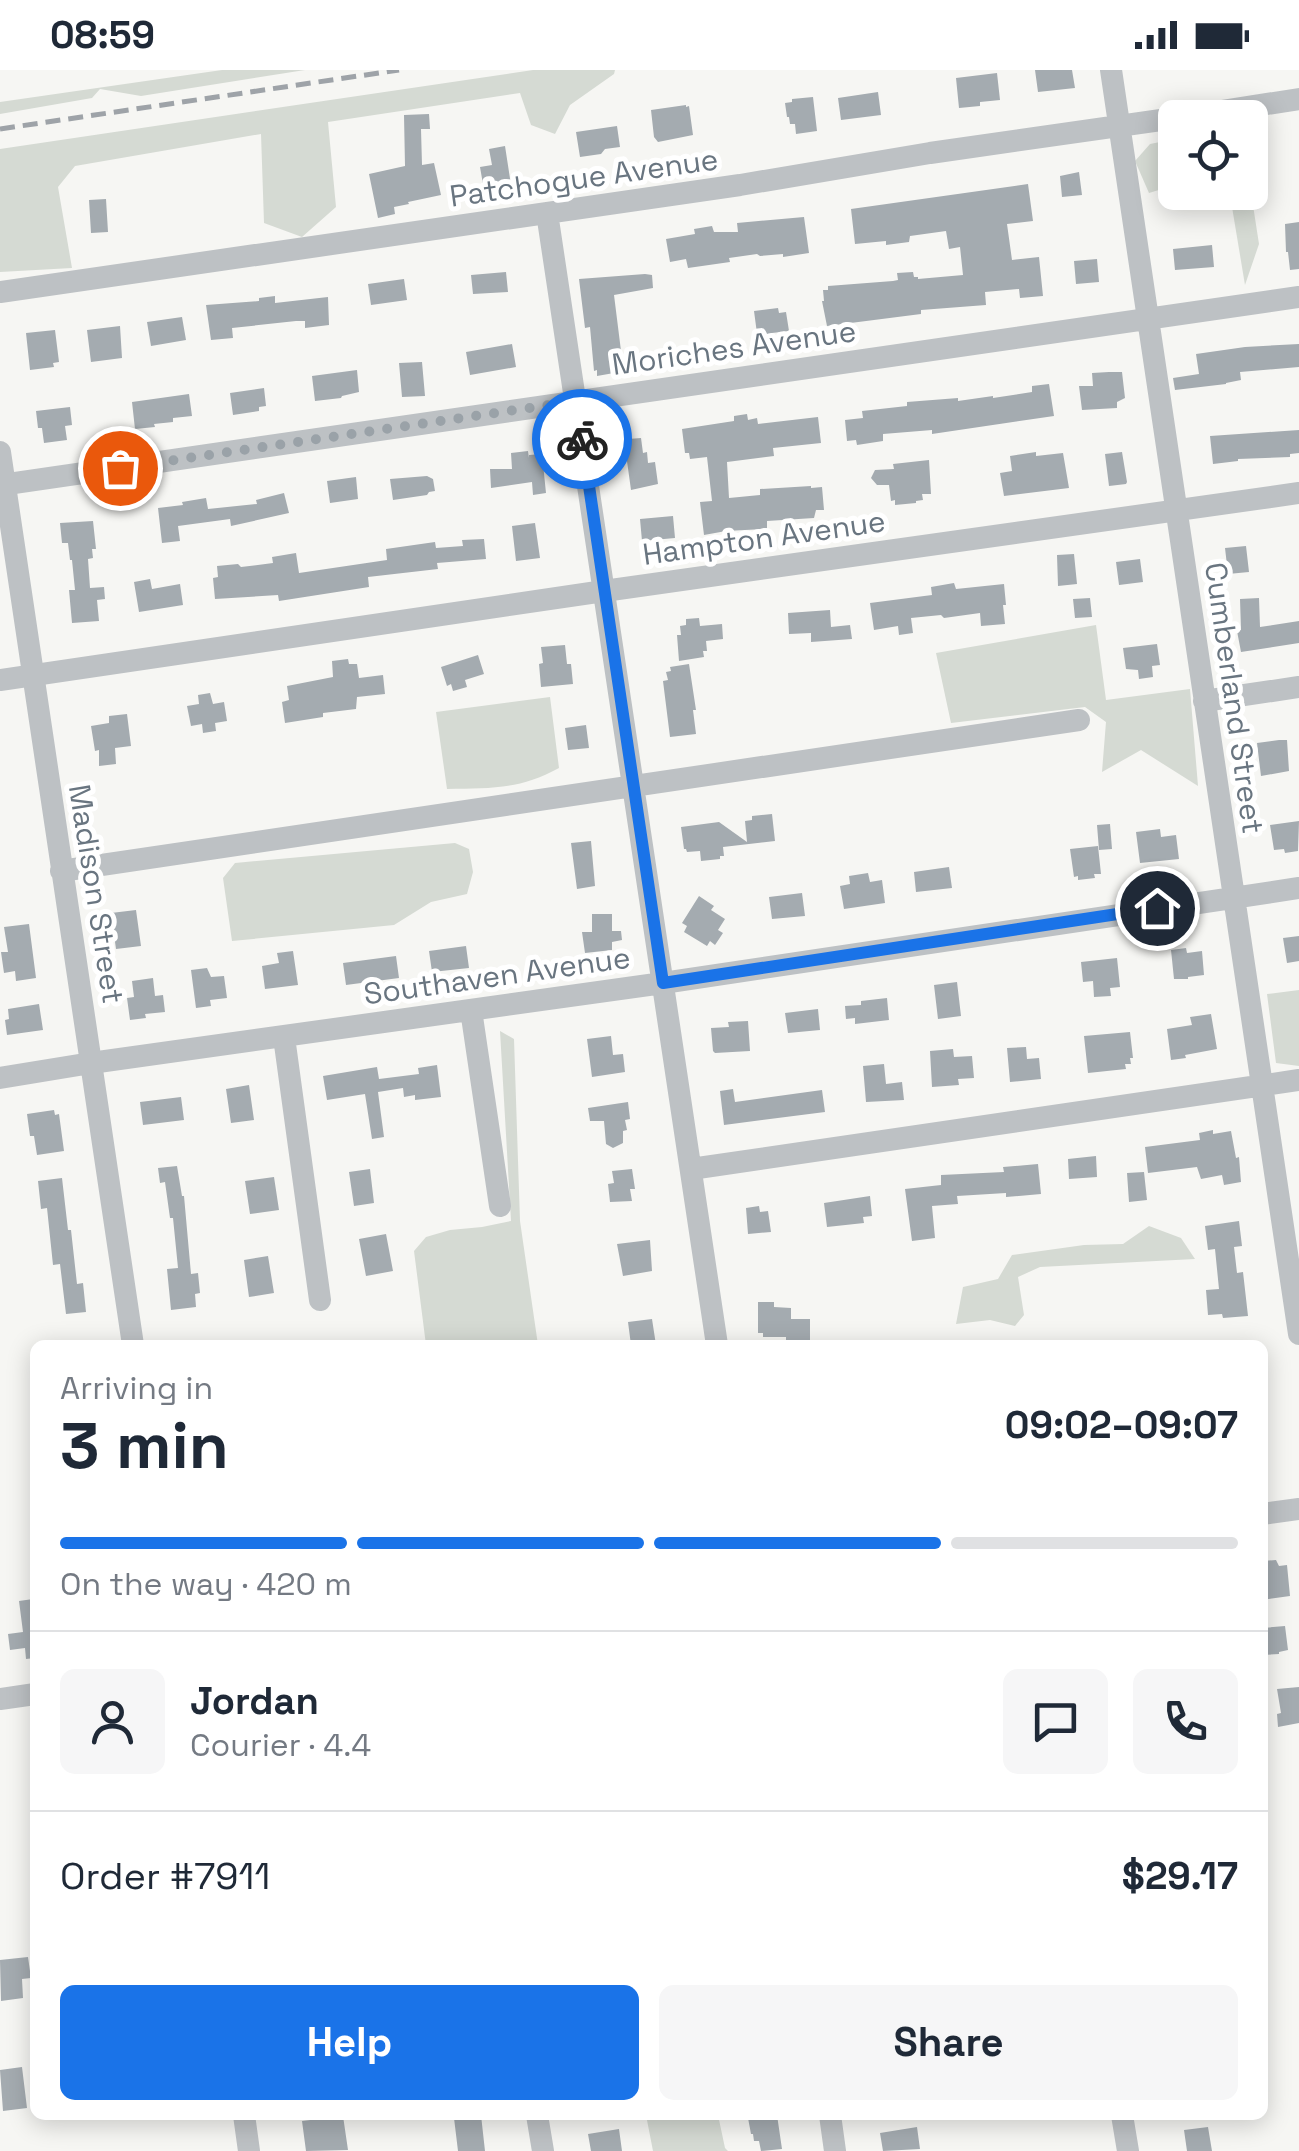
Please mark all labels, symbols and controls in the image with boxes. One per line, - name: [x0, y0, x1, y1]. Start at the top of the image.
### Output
- text: 08:59: [50, 11, 155, 59]
- map controls: [1158, 100, 1268, 210]
- button: locate: [1158, 100, 1268, 210]
- street label: Patchogue Avenue: [447, 139, 721, 216]
- street label: Moriches Avenue: [609, 311, 859, 384]
- courier: [532, 389, 632, 489]
- icon: bike: [555, 412, 610, 467]
- pin: [78, 426, 163, 511]
- icon: bag: [93, 441, 148, 496]
- street label: Hampton Avenue: [640, 501, 888, 574]
- street label: Cumberland Street: [1196, 560, 1273, 836]
- street label: Madison Street: [60, 781, 133, 1006]
- pin: [1115, 866, 1200, 951]
- icon: home: [1130, 881, 1185, 936]
- street label: Southaven Avenue: [361, 937, 633, 1014]
- text: Arriving in: [60, 1368, 213, 1408]
- text: 09:02–09:07: [1005, 1401, 1238, 1449]
- text: 3 min: [60, 1404, 229, 1487]
- text: On the way · 420 m: [60, 1564, 352, 1604]
- button: person: [60, 1669, 165, 1774]
- button: chat: [1003, 1669, 1108, 1774]
- button: phone: [1133, 1669, 1238, 1774]
- text: Jordan: [190, 1677, 319, 1725]
- text: Courier · 4.4: [190, 1725, 371, 1765]
- text: Order #7911: [60, 1852, 270, 1900]
- text: $29.17: [1122, 1852, 1238, 1900]
- button: Help: [60, 1985, 639, 2100]
- button: Share: [659, 1985, 1238, 2100]

